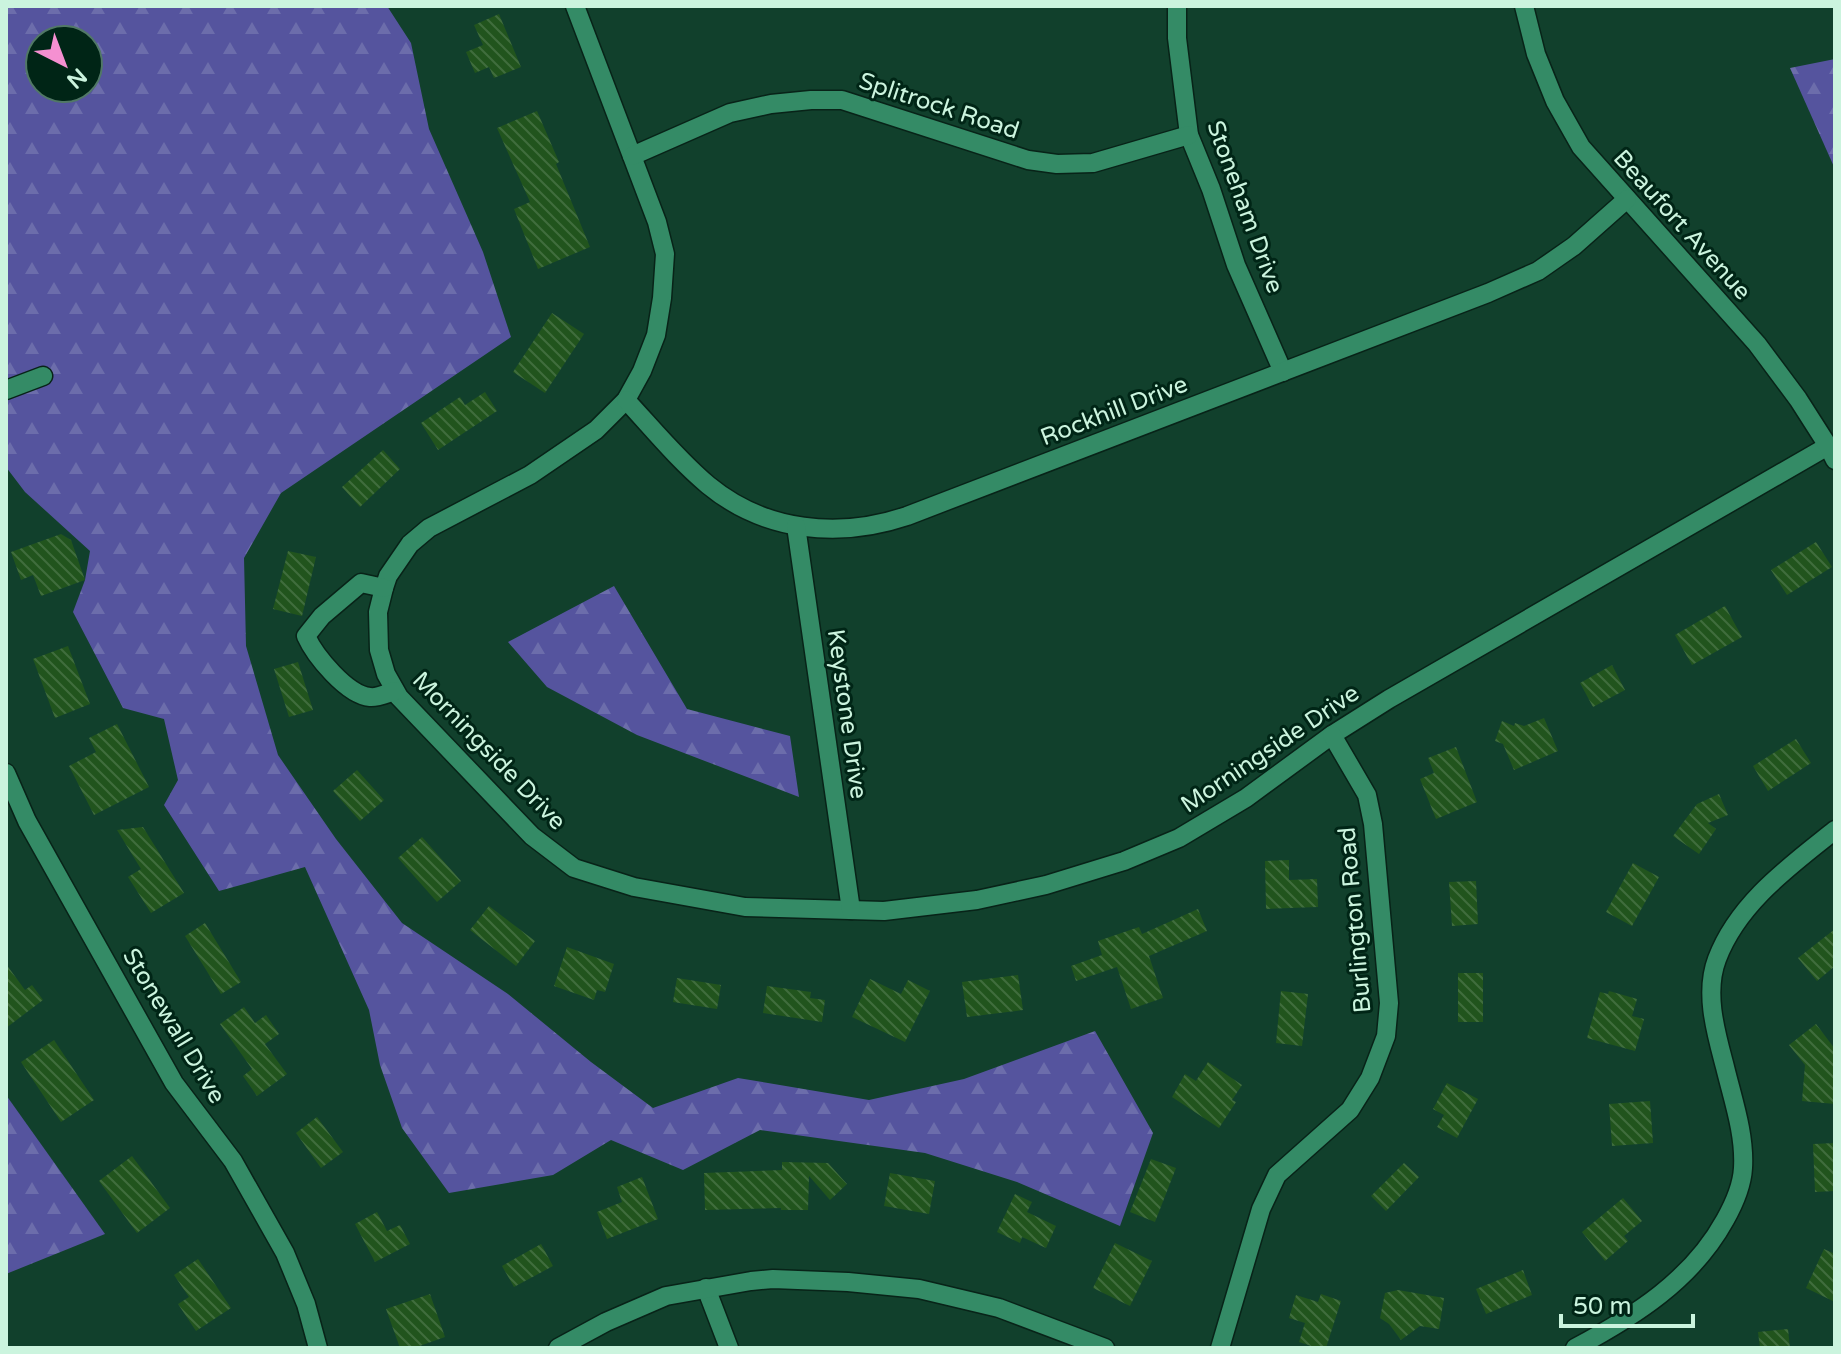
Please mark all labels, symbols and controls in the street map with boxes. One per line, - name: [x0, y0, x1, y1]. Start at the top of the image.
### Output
- north arrow: [24, 24, 104, 104]
- text: N: [61, 63, 92, 94]
- street label: Splitrock Road: [855, 66, 1023, 146]
- street label: Stoneham Drive: [1200, 117, 1290, 297]
- street label: Beaufort Avenue: [1607, 144, 1757, 306]
- street label: Rockhill Drive: [1036, 370, 1192, 452]
- street label: Keystone Drive: [821, 627, 873, 801]
- street label: Morningside Drive: [406, 666, 572, 836]
- street label: Morningside Drive: [1175, 679, 1365, 819]
- street label: Burlington Road: [1332, 826, 1378, 1014]
- street label: Stonewall Drive: [116, 943, 232, 1109]
- scale bar: [1561, 1278, 1693, 1328]
- text: 50 m: [1573, 1292, 1631, 1321]

